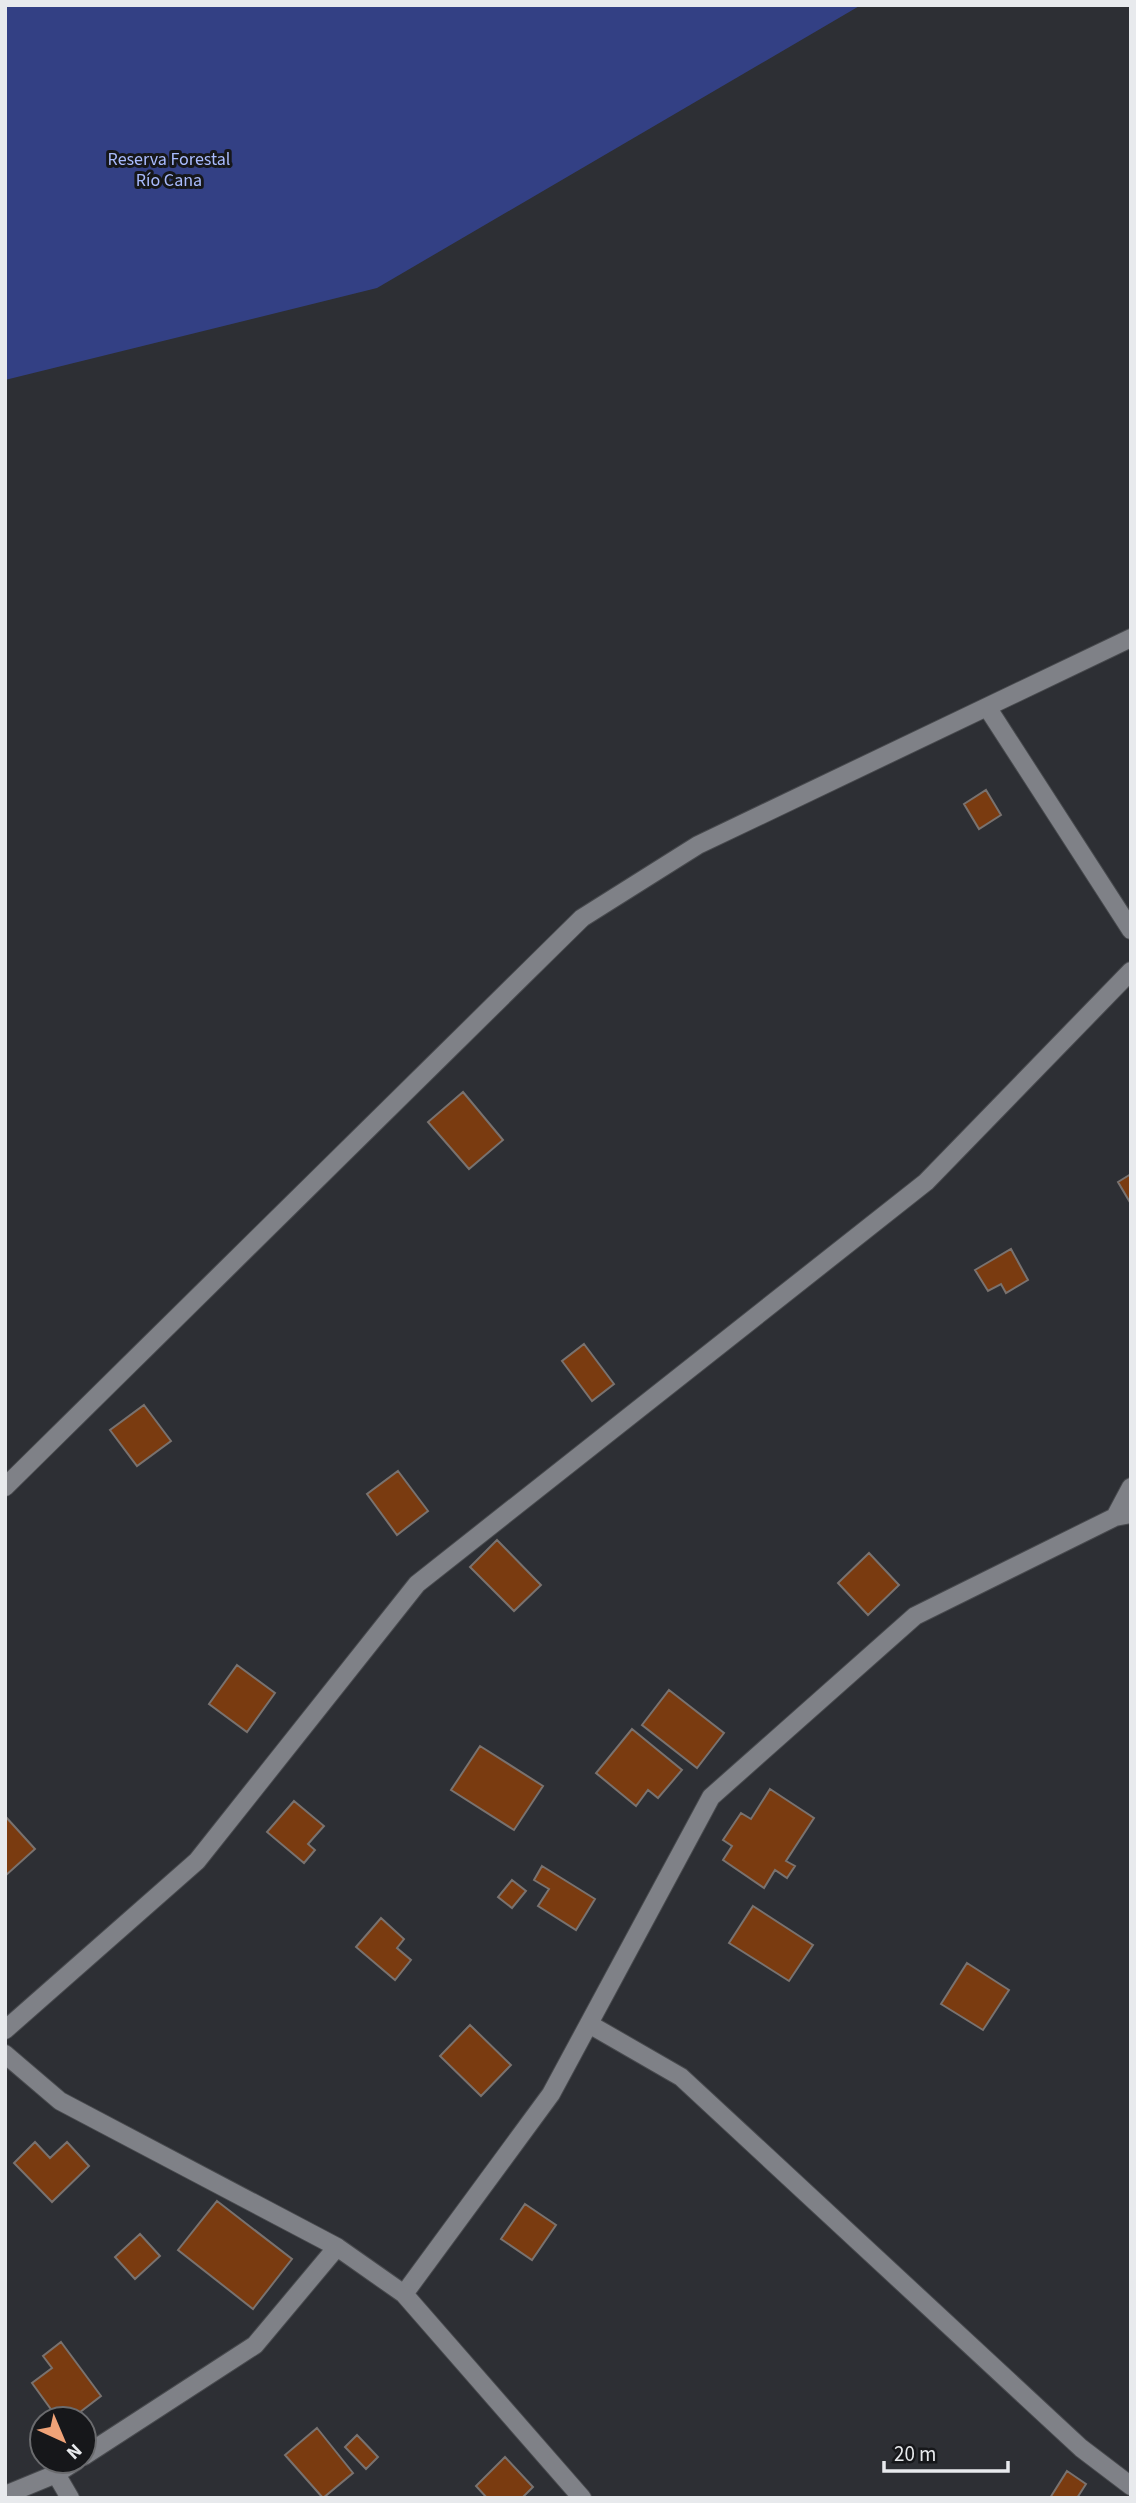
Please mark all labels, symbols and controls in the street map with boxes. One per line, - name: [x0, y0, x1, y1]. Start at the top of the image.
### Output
- park label: Reserva Forestal Río Cana: [108, 147, 230, 193]
- north arrow: [28, 2405, 98, 2475]
- scale bar: [884, 2430, 1008, 2474]
- text: N: [60, 2437, 88, 2465]
- text: 20 m: [894, 2439, 936, 2469]

